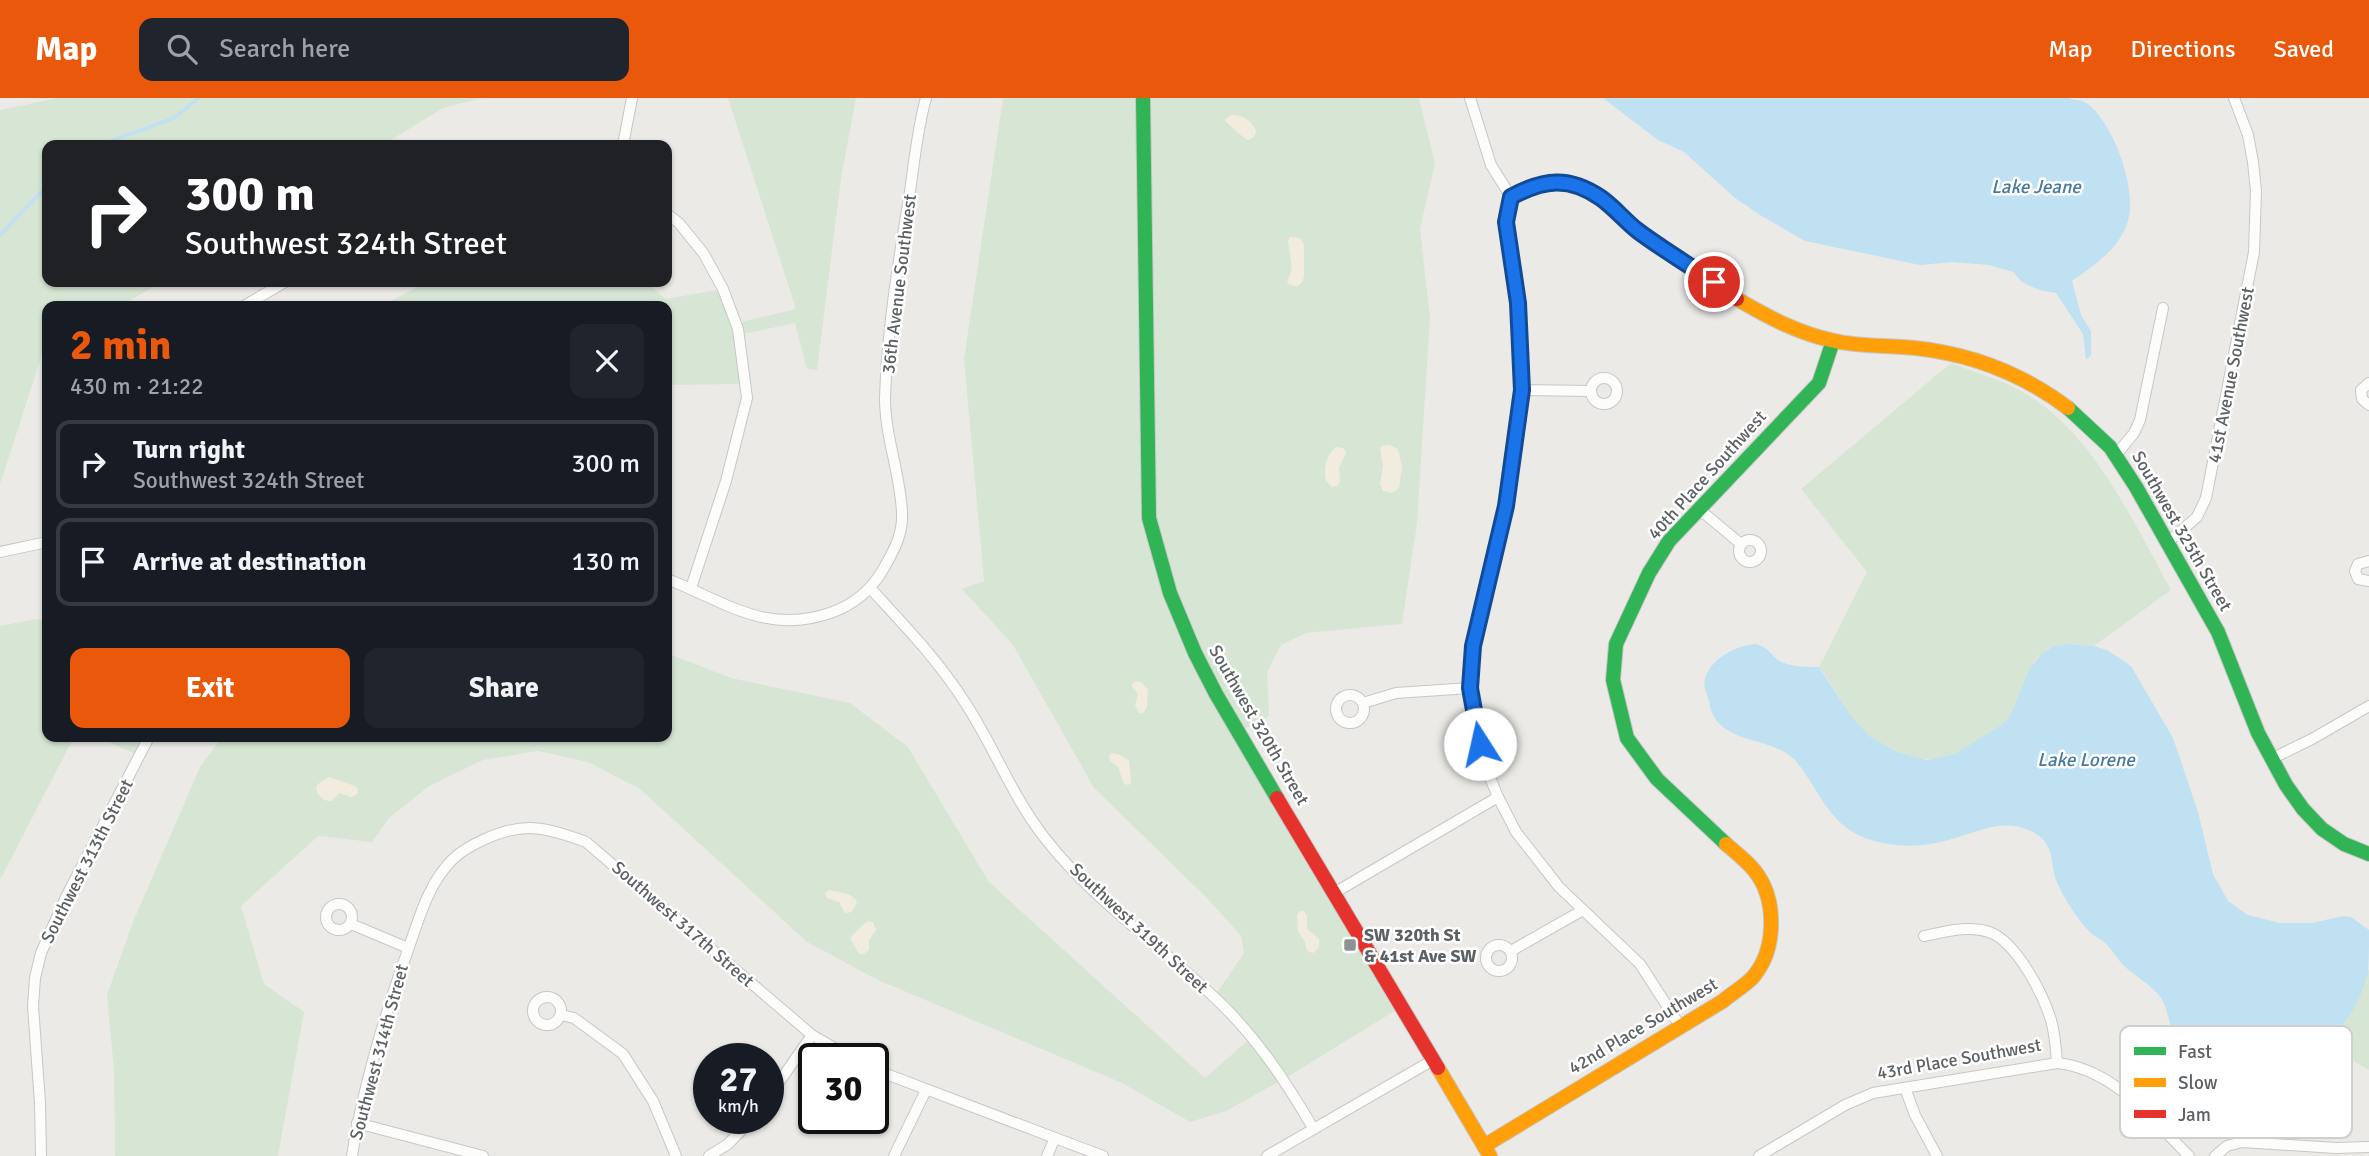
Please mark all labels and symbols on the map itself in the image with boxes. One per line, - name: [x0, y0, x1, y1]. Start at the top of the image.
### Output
- water label: Lake Jeane: [1991, 175, 2082, 199]
- street label: 36th Avenue Southwest: [877, 193, 921, 375]
- pin: [1684, 252, 1744, 312]
- street label: 41st Avenue Southwest: [2203, 285, 2259, 465]
- street label: 40th Place Southwest: [1643, 406, 1771, 544]
- street label: Southwest 325th Street: [2127, 447, 2237, 615]
- street label: Southwest 320th Street: [1204, 641, 1314, 809]
- position arrow: [1443, 707, 1517, 781]
- water label: Lake Lorene: [2037, 748, 2136, 772]
- street label: Southwest 313th Street: [36, 775, 138, 947]
- street label: Southwest 317th Street: [607, 856, 759, 992]
- street label: Southwest 319th Street: [1065, 858, 1213, 998]
- place label: SW 320th St & 41st Ave SW: [1364, 924, 1476, 967]
- marker: SW 320th St & 41st Ave SW: [1342, 937, 1358, 953]
- street label: Southwest 314th Street: [345, 962, 413, 1142]
- street label: 42nd Place Southwest: [1565, 973, 1721, 1079]
- legend: [2120, 1026, 2352, 1138]
- street label: 43rd Place Southwest: [1875, 1034, 2043, 1084]
- text: Fast: [2178, 1040, 2212, 1064]
- speed limit sign: 30: [798, 1043, 889, 1134]
- text: Slow: [2178, 1071, 2218, 1095]
- text: Jam: [2178, 1103, 2211, 1127]

